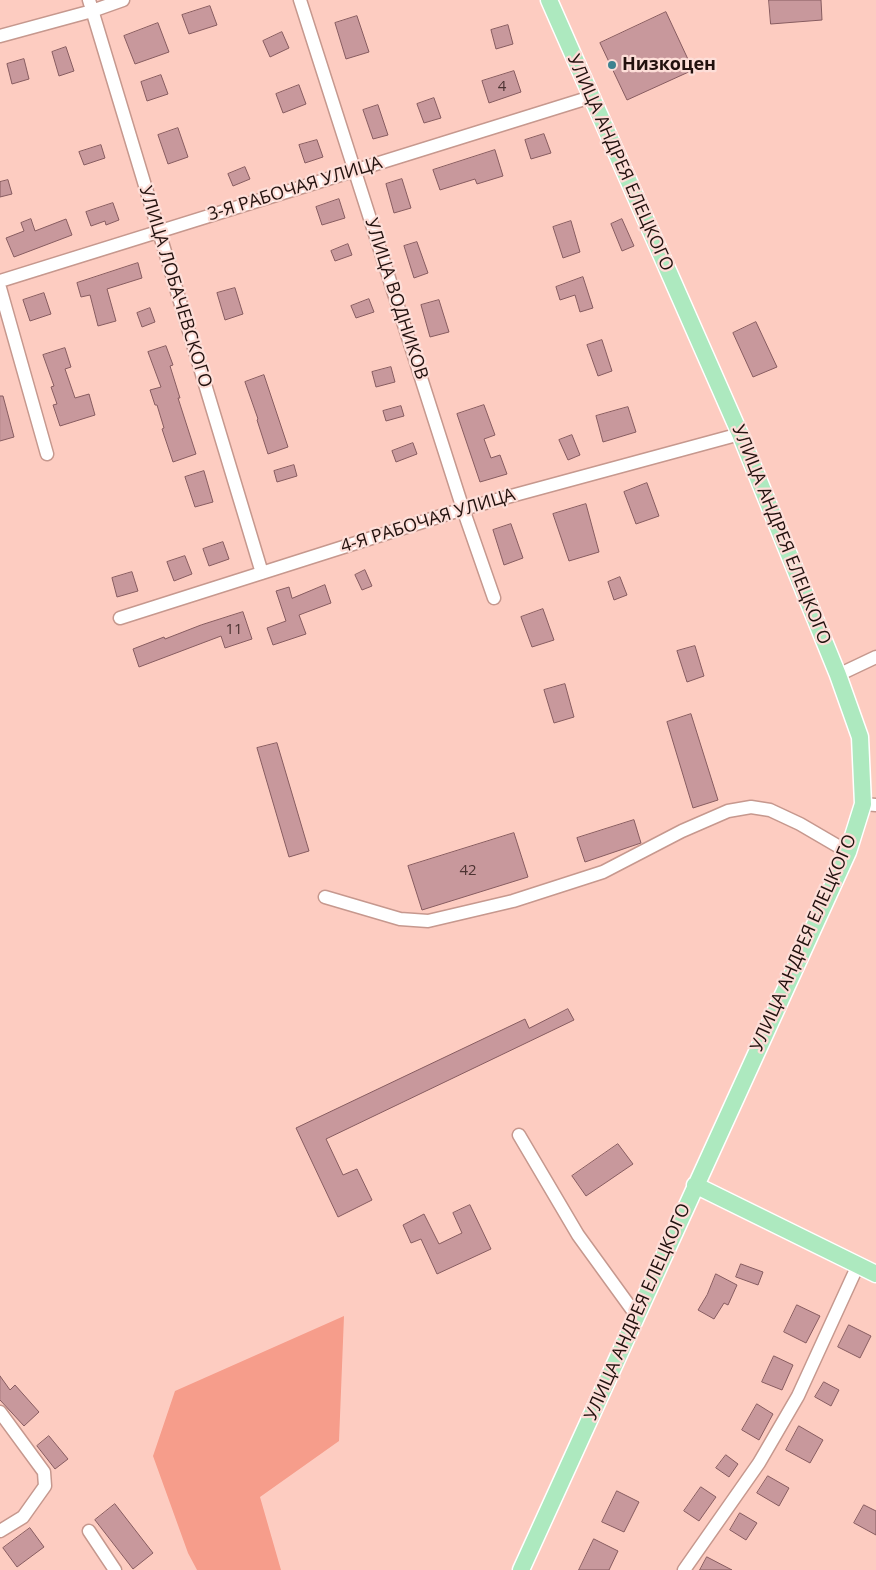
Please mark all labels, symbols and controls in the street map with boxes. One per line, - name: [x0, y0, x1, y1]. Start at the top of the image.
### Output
- street label: УЛИЦА АНДРЕЯ ЕЛЕЦКОГО: [562, 51, 678, 275]
- place label: Низкоцен: [622, 54, 716, 76]
- marker: Низкоцен: [606, 59, 618, 71]
- house number: 4: [498, 78, 506, 96]
- street label: 3-Я РАБОЧАЯ УЛИЦА: [205, 152, 385, 226]
- street label: УЛИЦА ЛОБАЧЕВСКОГО: [134, 184, 216, 390]
- street label: УЛИЦА ВОДНИКОВ: [360, 216, 432, 382]
- street label: УЛИЦА АНДРЕЯ ЕЛЕЦКОГО: [727, 422, 835, 648]
- street label: 4-Я РАБОЧАЯ УЛИЦА: [338, 484, 518, 558]
- house number: 11: [225, 621, 243, 639]
- street label: УЛИЦА АНДРЕЯ ЕЛЕЦКОГО: [746, 831, 862, 1055]
- house number: 42: [459, 862, 477, 880]
- street label: УЛИЦА АНДРЕЯ ЕЛЕЦКОГО: [580, 1200, 696, 1424]

